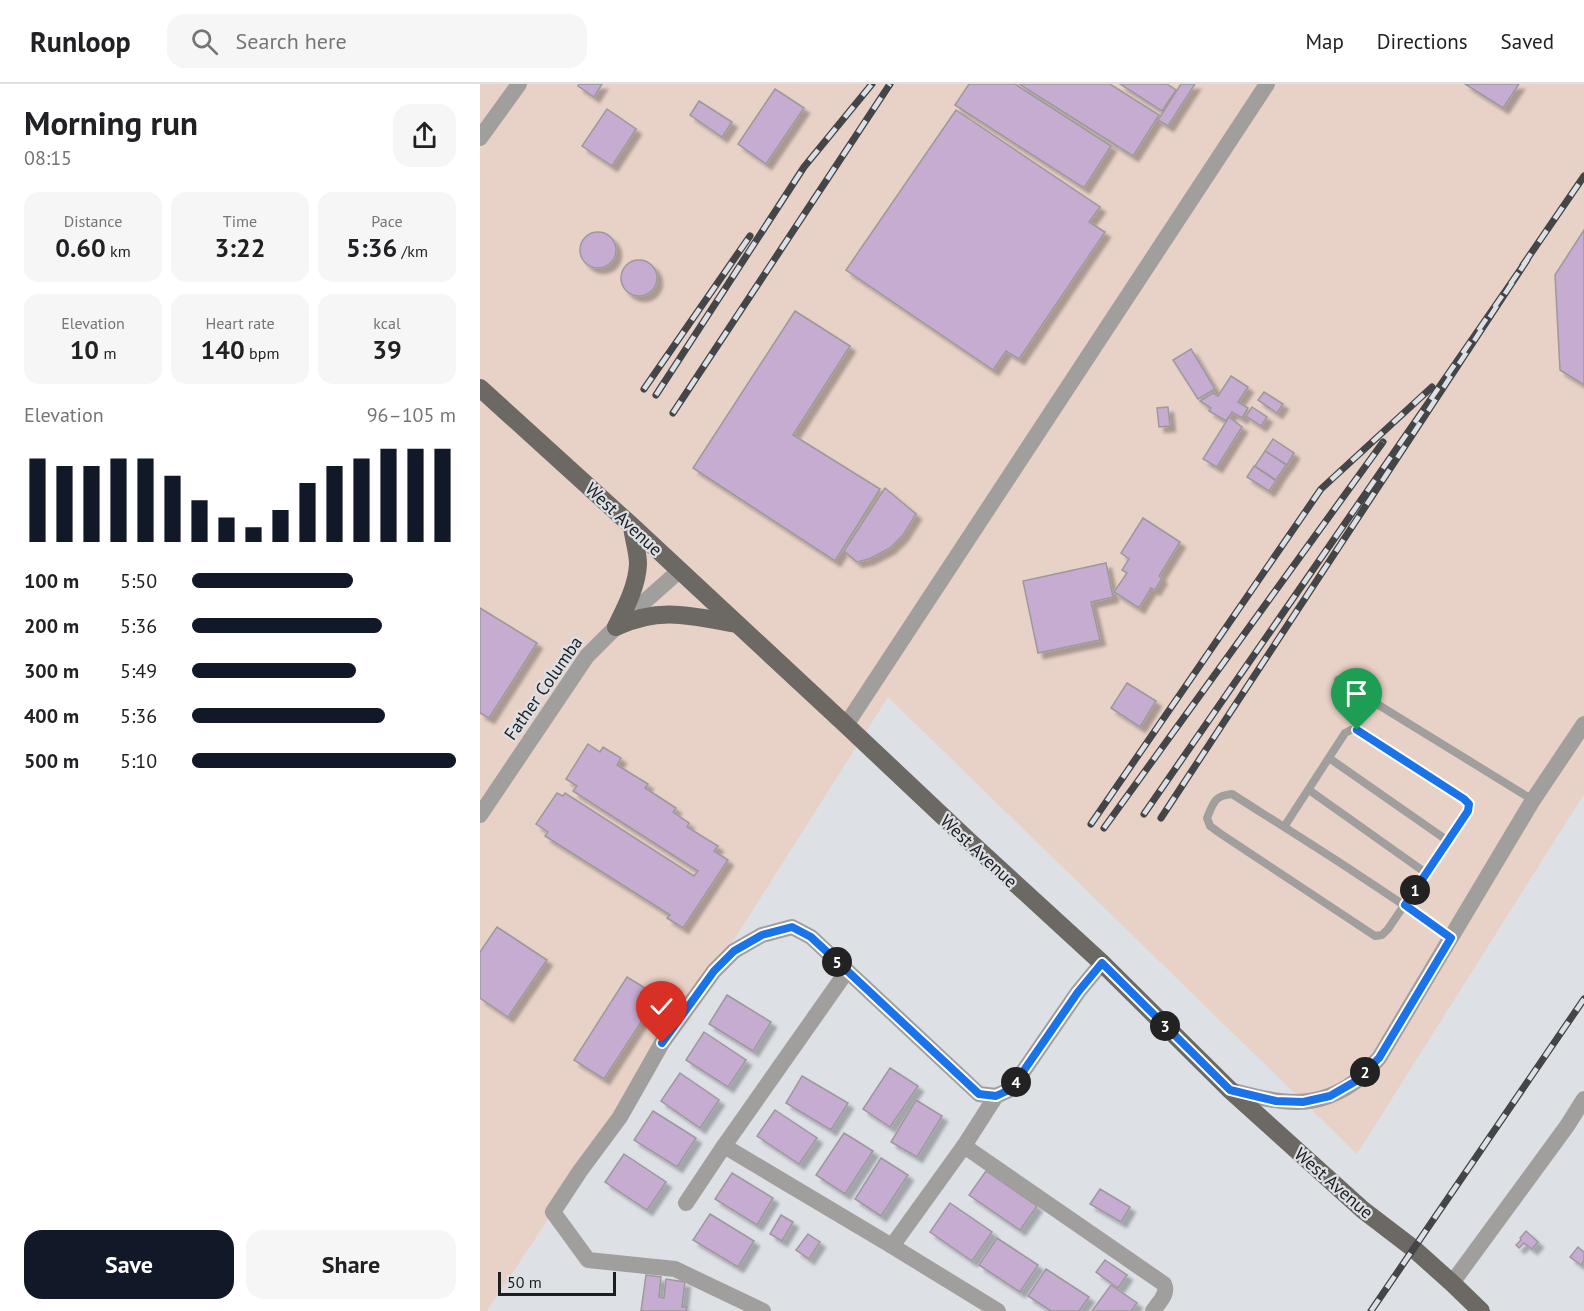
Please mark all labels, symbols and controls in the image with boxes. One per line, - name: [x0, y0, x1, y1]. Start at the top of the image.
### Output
- search box: [167, 14, 587, 68]
- text: Runloop: [30, 23, 131, 60]
- icon: search: [188, 25, 221, 58]
- text: Search here: [236, 27, 347, 55]
- text: Map: [1305, 28, 1344, 55]
- text: Directions: [1377, 28, 1468, 55]
- text: Saved: [1501, 28, 1554, 55]
- text: Morning run: [24, 101, 198, 144]
- button: share: [393, 104, 456, 167]
- text: 08:15: [24, 145, 72, 171]
- text: Distance: [64, 211, 122, 231]
- text: Time: [223, 211, 257, 231]
- text: Pace: [371, 211, 403, 231]
- text: 0.60: [55, 231, 106, 264]
- text: 3:22: [214, 231, 266, 264]
- text: 5:36: [346, 231, 397, 264]
- text: km: [106, 241, 131, 261]
- text: /km: [397, 241, 428, 261]
- text: Elevation: [61, 313, 125, 333]
- text: Heart rate: [205, 313, 275, 333]
- text: kcal: [373, 313, 401, 333]
- text: 10: [70, 333, 99, 366]
- text: 140: [201, 333, 245, 366]
- text: 39: [372, 333, 402, 366]
- text: m: [99, 343, 116, 363]
- text: bpm: [245, 343, 279, 363]
- text: Elevation: [24, 402, 104, 428]
- text: 96–105 m: [367, 402, 456, 428]
- street label: West Avenue: [581, 477, 667, 561]
- text: 100 m: [24, 568, 79, 594]
- text: 5:50: [120, 568, 157, 594]
- text: 200 m: [24, 613, 79, 639]
- text: 5:36: [120, 613, 157, 639]
- street label: Father Columba: [499, 632, 587, 744]
- text: 300 m: [24, 658, 79, 684]
- text: 5:49: [120, 658, 157, 684]
- pin: [1331, 668, 1382, 730]
- icon: arrive: [1340, 677, 1373, 710]
- text: 400 m: [24, 703, 79, 729]
- text: 5:36: [120, 703, 157, 729]
- text: 500 m: [24, 748, 79, 774]
- text: 5:10: [120, 748, 157, 774]
- street label: West Avenue: [936, 809, 1022, 893]
- pin: 1: [1400, 875, 1430, 905]
- text: 1: [1410, 880, 1420, 900]
- pin: 5: [822, 947, 852, 977]
- text: 5: [832, 952, 842, 972]
- pin: [636, 981, 687, 1043]
- icon: check: [645, 990, 678, 1023]
- pin: 3: [1150, 1011, 1180, 1041]
- text: 3: [1160, 1016, 1170, 1036]
- pin: 2: [1350, 1057, 1380, 1087]
- text: 2: [1360, 1062, 1370, 1082]
- pin: 4: [1001, 1067, 1031, 1097]
- text: 4: [1011, 1072, 1021, 1092]
- street label: West Avenue: [1290, 1142, 1378, 1224]
- button: Save: [24, 1230, 234, 1299]
- button: Share: [246, 1230, 456, 1299]
- scale bar: [498, 1269, 616, 1296]
- text: 50 m: [507, 1272, 542, 1292]

